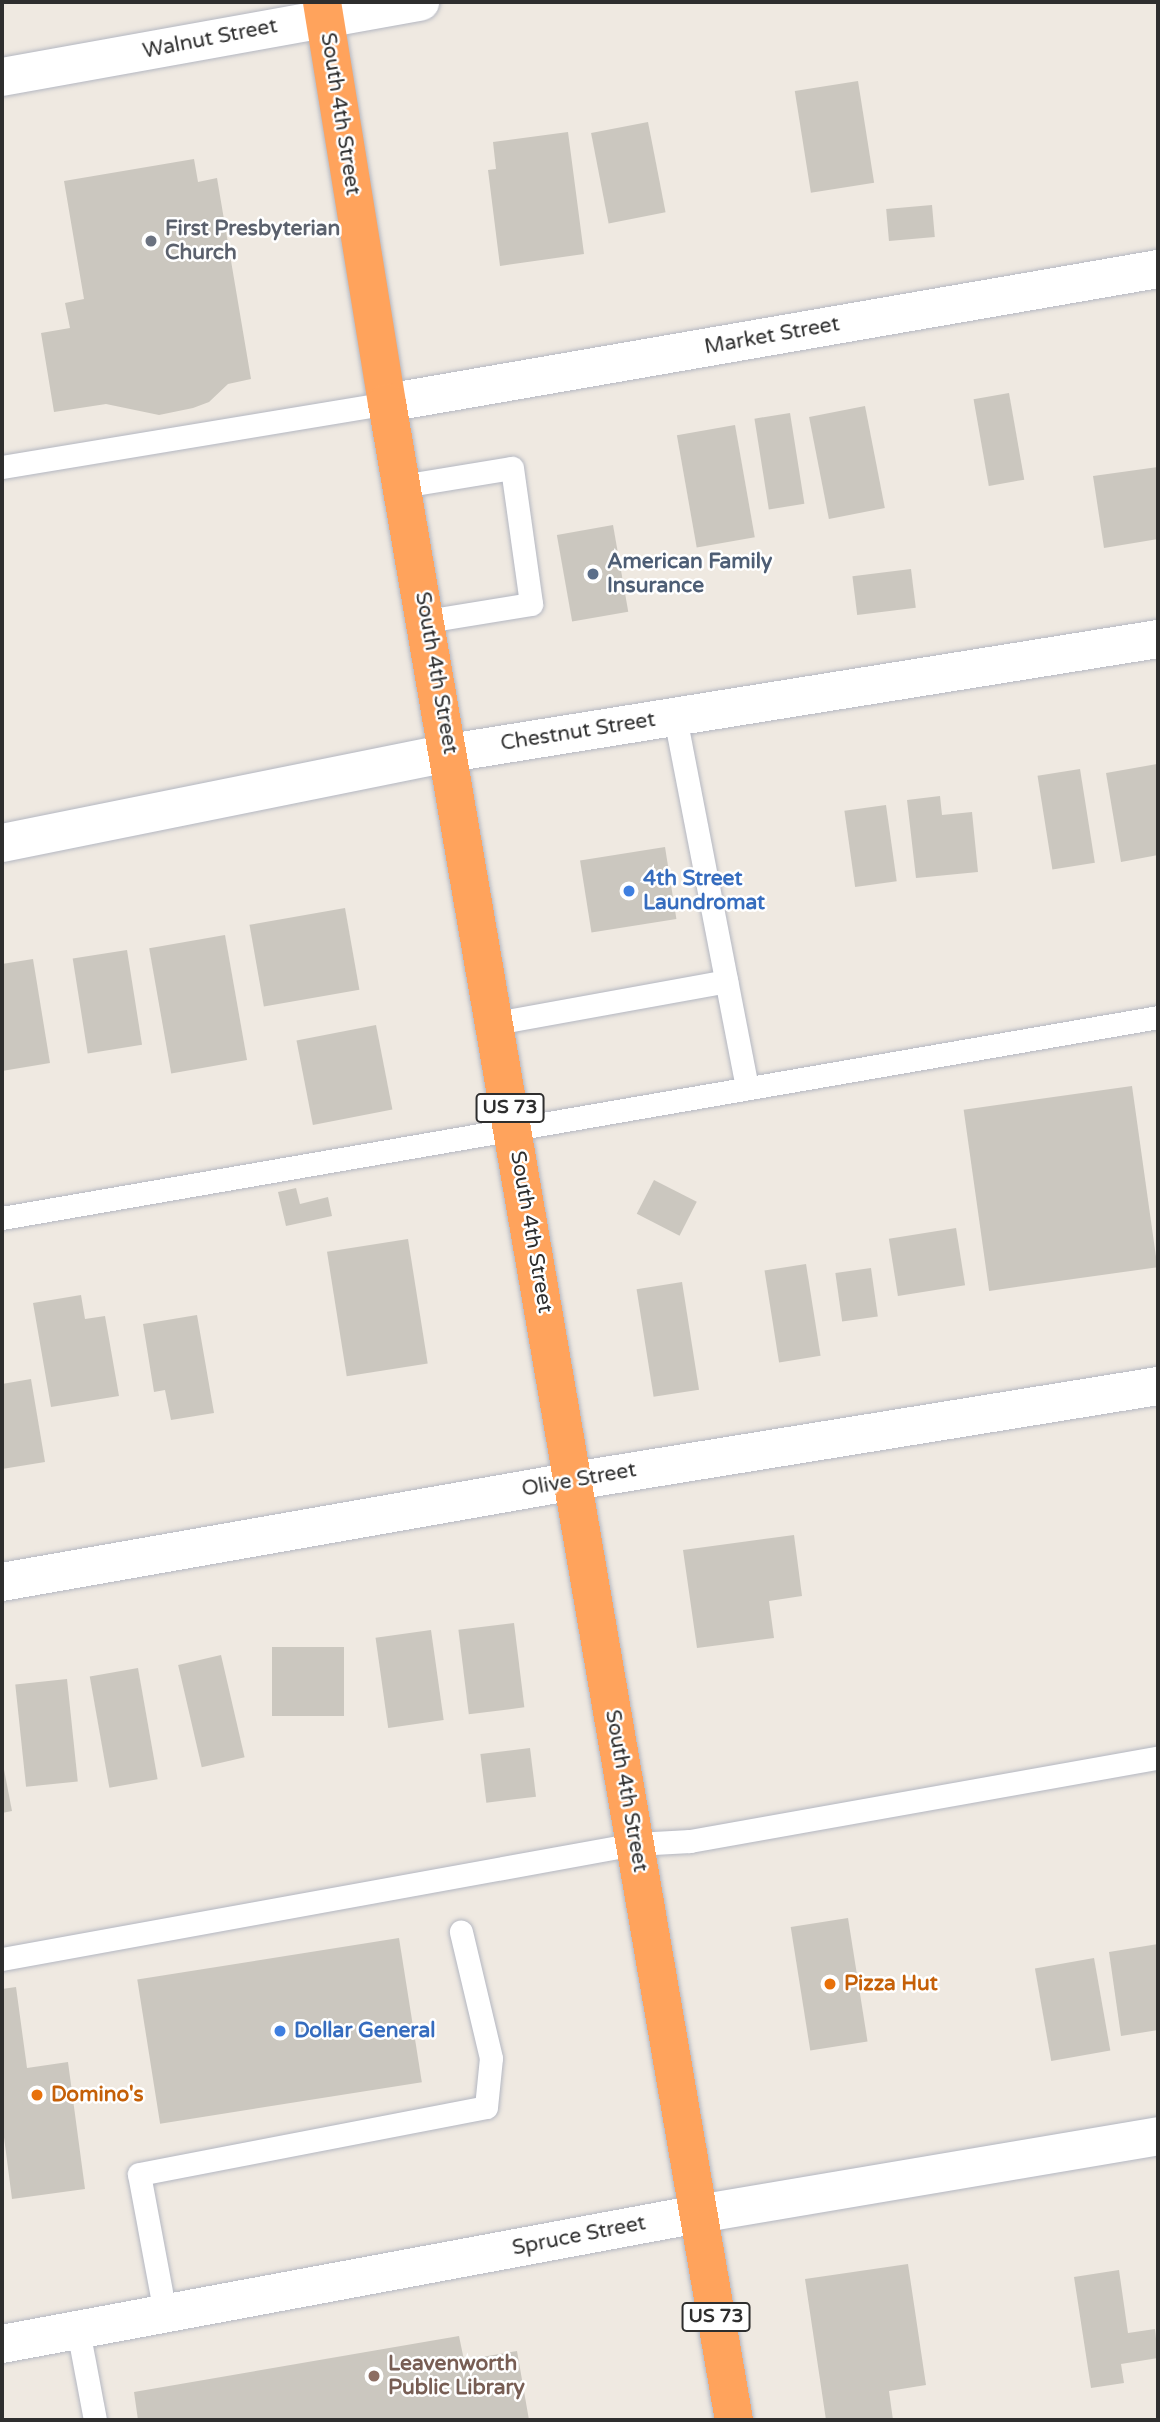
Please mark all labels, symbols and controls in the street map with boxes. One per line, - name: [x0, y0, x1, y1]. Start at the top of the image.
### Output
- street label: Walnut Street: [141, 14, 279, 64]
- street label: South 4th Street: [315, 31, 365, 197]
- place label: First Presbyterian Church: [165, 216, 340, 266]
- marker: First Presbyterian Church: [143, 233, 159, 249]
- street label: Market Street: [702, 312, 842, 360]
- place label: American Family Insurance: [607, 549, 772, 599]
- marker: American Family Insurance: [585, 566, 601, 582]
- street label: South 4th Street: [409, 590, 463, 756]
- street label: Chestnut Street: [499, 707, 657, 757]
- place label: 4th Street Laundromat: [643, 866, 765, 916]
- marker: 4th Street Laundromat: [621, 883, 637, 899]
- road number: US 73: [475, 1092, 545, 1124]
- street label: South 4th Street: [504, 1149, 558, 1315]
- street label: Olive Street: [520, 1458, 638, 1502]
- street label: South 4th Street: [599, 1708, 653, 1874]
- place label: Pizza Hut: [844, 1971, 938, 1997]
- marker: Pizza Hut: [822, 1976, 838, 1992]
- place label: Dollar General: [294, 2018, 435, 2044]
- marker: Dollar General: [272, 2023, 288, 2039]
- place label: Domino's: [51, 2082, 144, 2108]
- marker: Domino's: [29, 2087, 45, 2103]
- street label: Spruce Street: [510, 2211, 648, 2261]
- road number: US 73: [681, 2302, 751, 2332]
- place label: Leavenworth Public Library: [388, 2351, 525, 2401]
- marker: Leavenworth Public Library: [366, 2368, 382, 2384]

